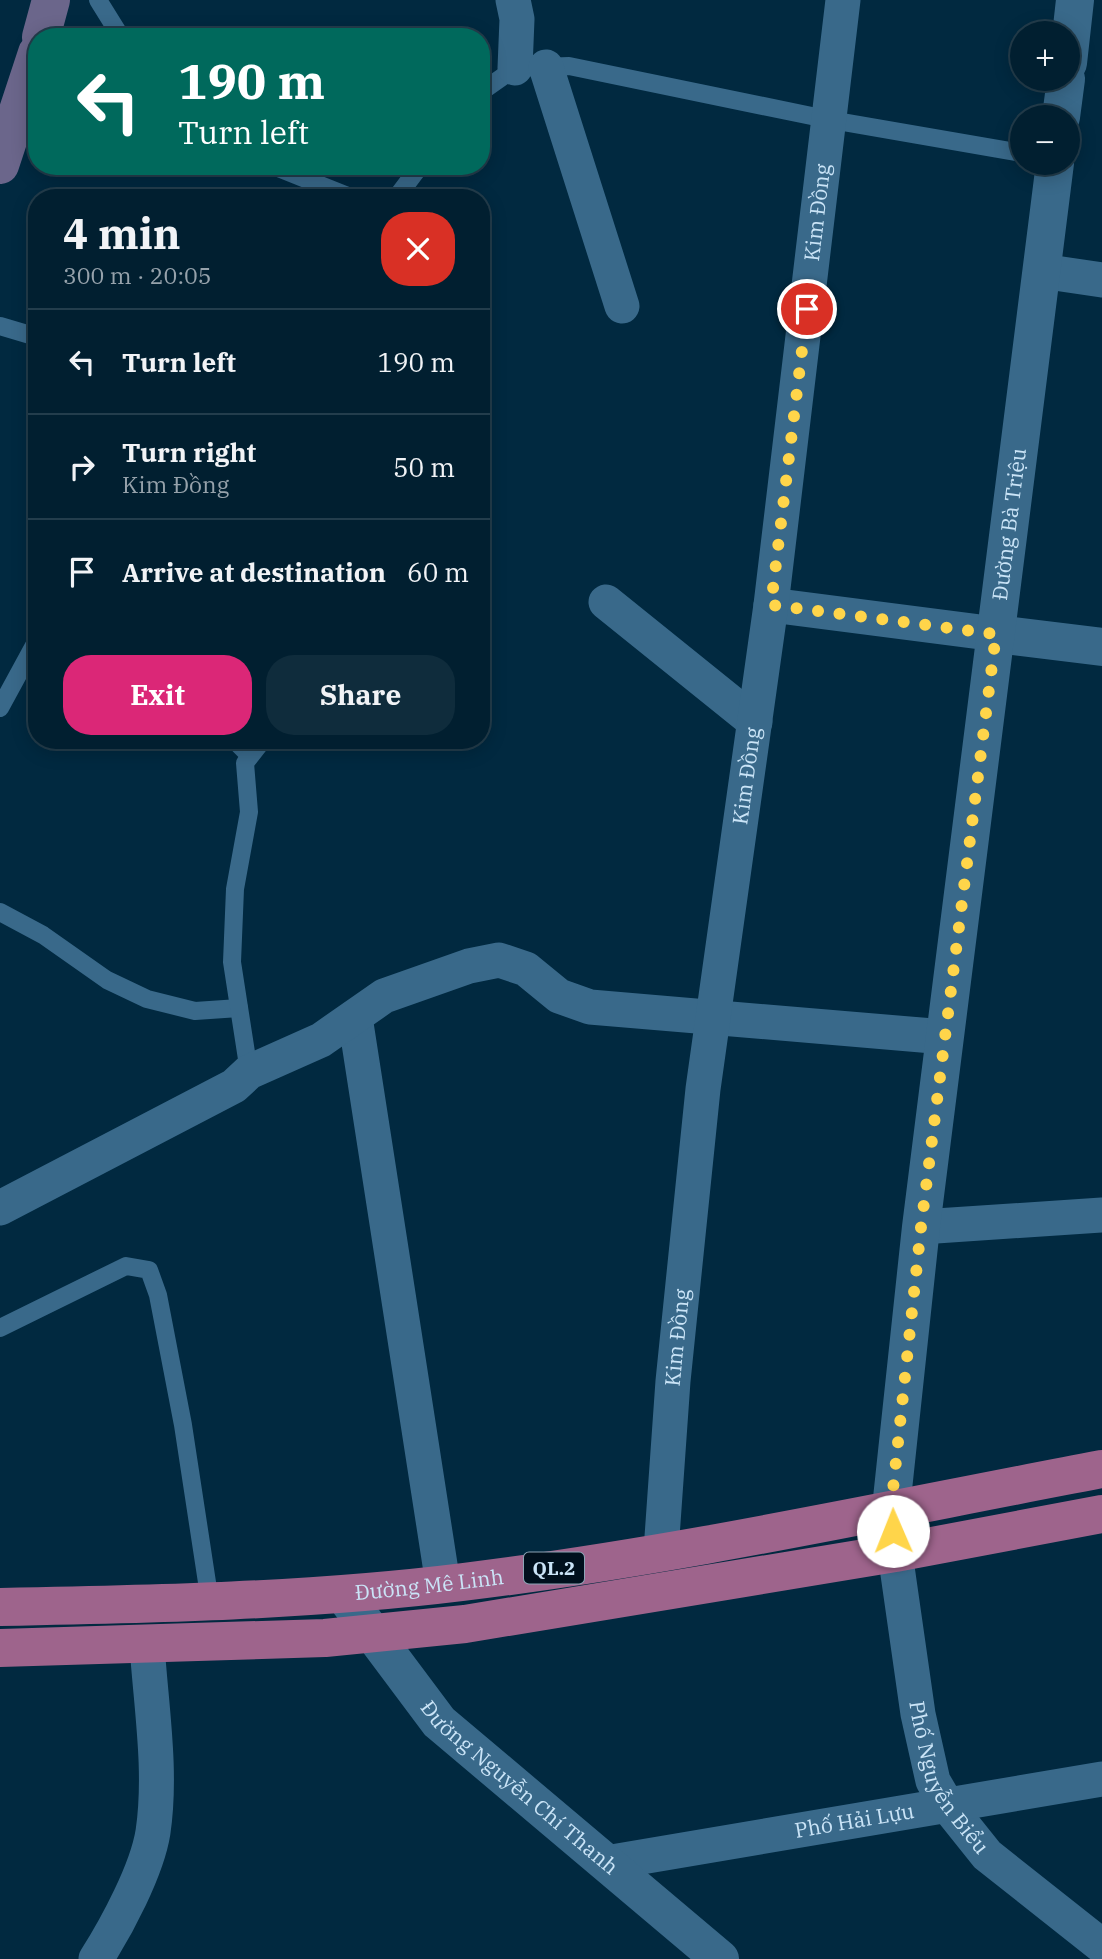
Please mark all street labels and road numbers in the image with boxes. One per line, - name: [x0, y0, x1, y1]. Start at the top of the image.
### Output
- street label: Kim Đồng: [797, 162, 836, 263]
- street label: Đường Bà Triệu: [985, 446, 1032, 602]
- street label: Kim Đồng: [725, 725, 767, 826]
- street label: Kim Đồng: [658, 1287, 695, 1388]
- road number: QL.2: [524, 1552, 584, 1584]
- street label: Đường Mê Linh: [354, 1562, 505, 1606]
- street label: Đường Nguyễn Chí Thanh: [415, 1694, 625, 1880]
- street label: Phố Nguyễn Biểu: [903, 1699, 996, 1860]
- street label: Phố Hải Lựu: [792, 1796, 916, 1844]

